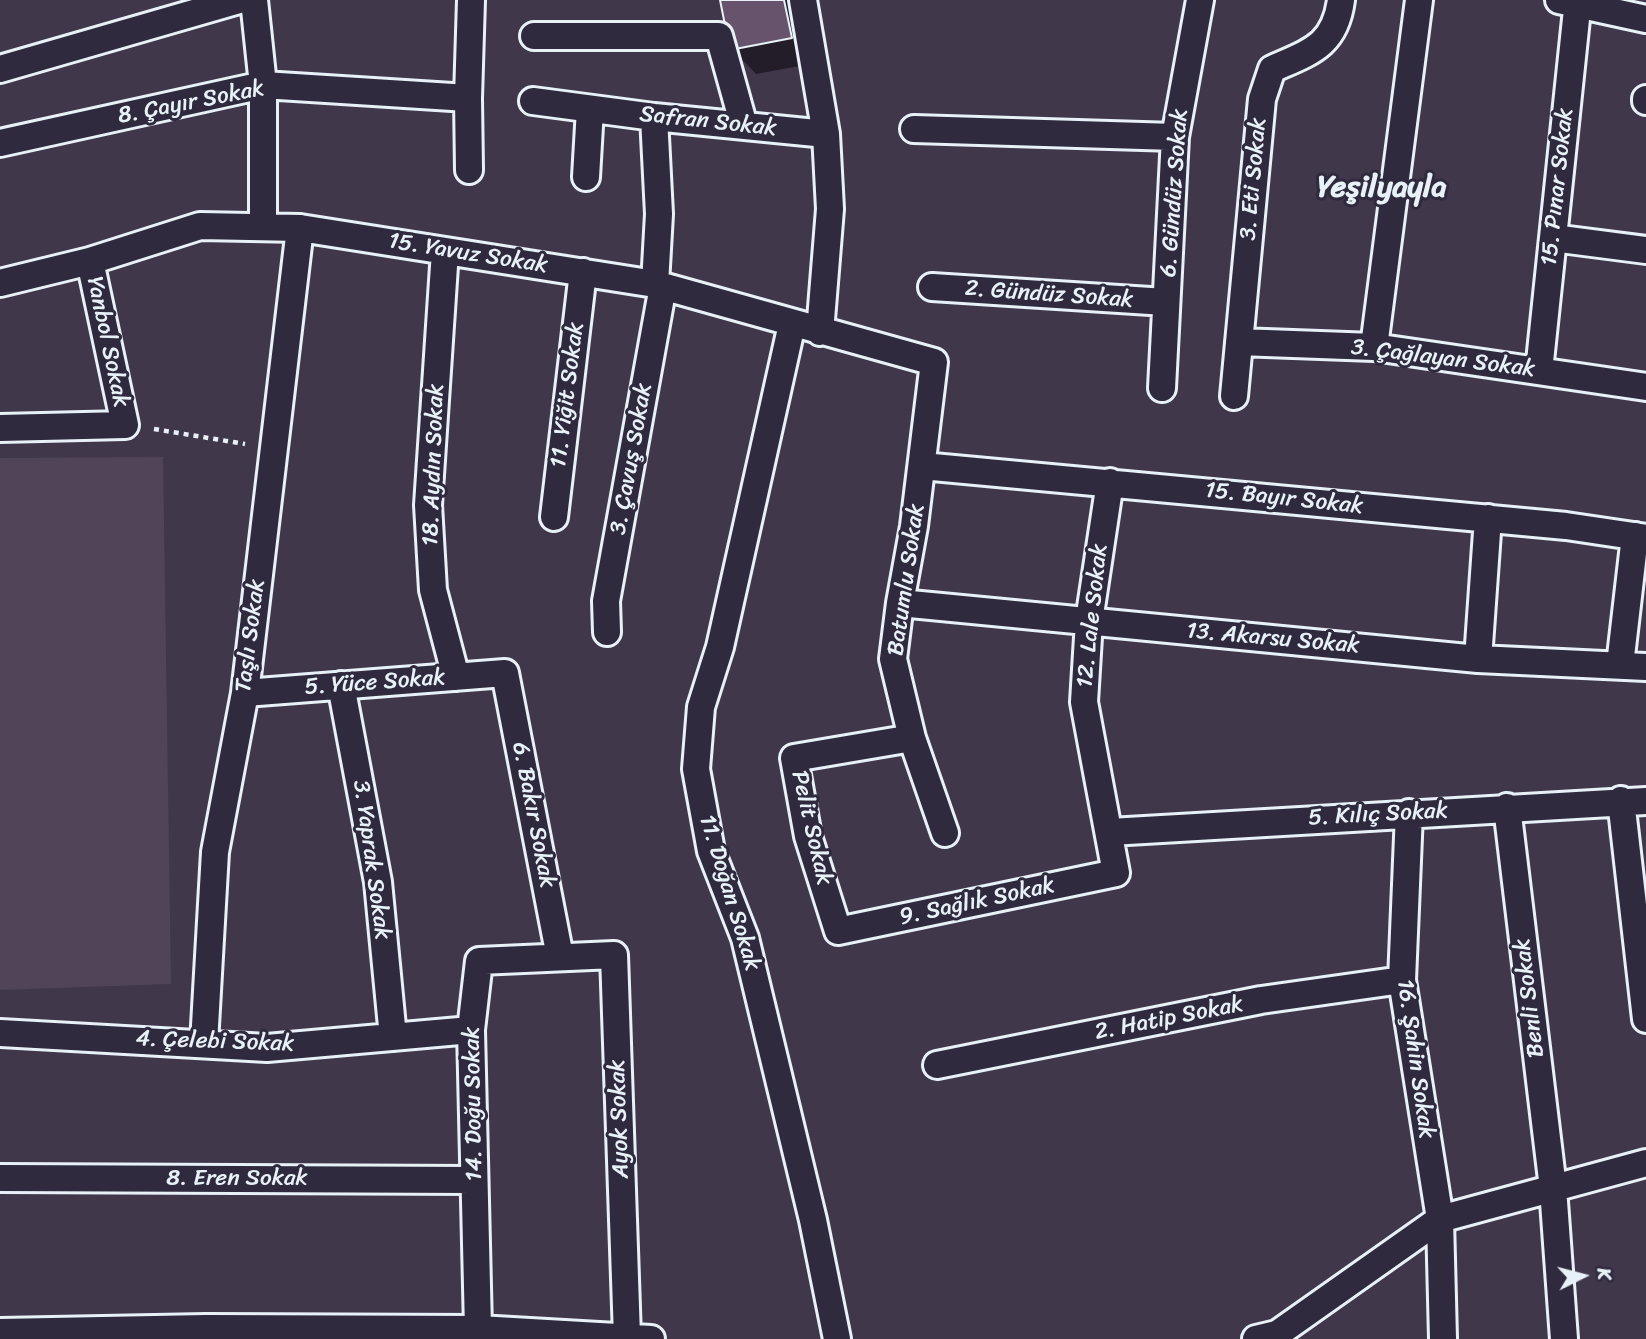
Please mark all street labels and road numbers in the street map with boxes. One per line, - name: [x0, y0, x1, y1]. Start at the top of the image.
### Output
- street label: 8. Çayır Sokak: [115, 75, 267, 131]
- street label: Safran Sokak: [638, 101, 778, 143]
- street label: 15. Pınar Sokak: [1536, 107, 1580, 267]
- street label: 6. Gündüz Sokak: [1155, 108, 1195, 278]
- street label: 3. Eti Sokak: [1235, 117, 1273, 241]
- street label: 15. Yavuz Sokak: [387, 228, 549, 280]
- street label: Yanbol Sokak: [80, 274, 134, 410]
- street label: 2. Gündüz Sokak: [964, 275, 1134, 315]
- street label: 11. Yiğit Sokak: [545, 321, 591, 469]
- street label: 3. Çağlayan Sokak: [1349, 334, 1537, 384]
- street label: 3. Çavuş Sokak: [605, 381, 659, 537]
- street label: 18. Aydın Sokak: [417, 383, 451, 547]
- street label: 15. Bayır Sokak: [1204, 477, 1364, 521]
- street label: Batumlu Sokak: [883, 502, 931, 658]
- street label: 12. Lale Sokak: [1072, 543, 1114, 689]
- street label: Taşlı Sokak: [230, 578, 272, 694]
- street label: 13. Akarsu Sokak: [1185, 618, 1361, 660]
- street label: 5. Yüce Sokak: [304, 664, 446, 702]
- street label: 6. Bakır Sokak: [505, 740, 561, 890]
- street label: Pelit Sokak: [784, 768, 838, 888]
- street label: 3. Yaprak Sokak: [346, 778, 396, 942]
- street label: 5. Kılıç Sokak: [1307, 798, 1449, 832]
- street label: 11. Doğan Sokak: [692, 812, 766, 974]
- street label: 9. Sağlık Sokak: [897, 872, 1057, 932]
- street label: Benli Sokak: [1509, 937, 1551, 1059]
- street label: 16. Şahin Sokak: [1390, 977, 1440, 1141]
- street label: 2. Hatip Sokak: [1092, 991, 1246, 1047]
- street label: 4. Çelebi Sokak: [135, 1025, 295, 1059]
- street label: 14. Doğu Sokak: [459, 1026, 489, 1182]
- street label: Ayok Sokak: [604, 1059, 636, 1179]
- street label: 8. Eren Sokak: [166, 1165, 308, 1193]

